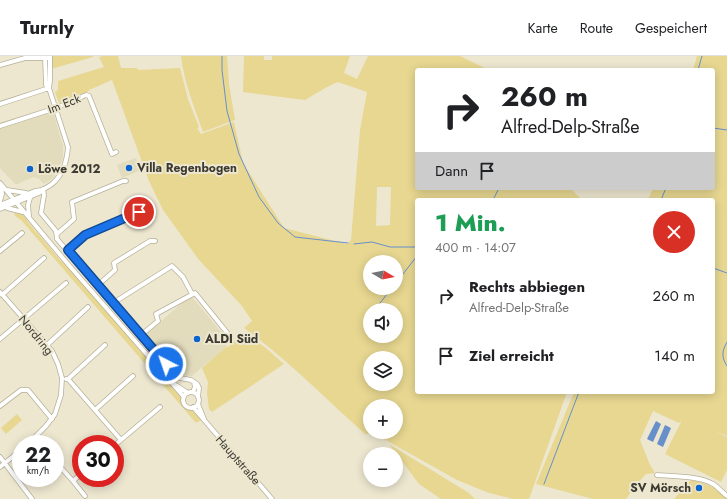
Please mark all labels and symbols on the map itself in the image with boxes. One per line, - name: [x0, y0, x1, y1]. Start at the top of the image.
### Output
- street label: Im Eck: [45, 89, 84, 118]
- place label: Villa Regenbogen: [136, 159, 237, 177]
- place label: Löwe 2012: [38, 160, 101, 178]
- marker: Villa Regenbogen: [124, 163, 134, 173]
- marker: Löwe 2012: [25, 164, 35, 174]
- pin: [122, 195, 156, 229]
- north arrow: [363, 255, 403, 295]
- street label: Nordring: [14, 311, 58, 359]
- place label: ALDI Süd: [204, 330, 258, 348]
- marker: ALDI Süd: [192, 334, 202, 344]
- position arrow: [145, 343, 187, 385]
- street label: Hauptstraße: [211, 431, 265, 489]
- speed limit sign: 30: [72, 435, 124, 487]
- place label: SV Mörsch: [630, 479, 691, 497]
- marker: SV Mörsch: [694, 483, 704, 493]

